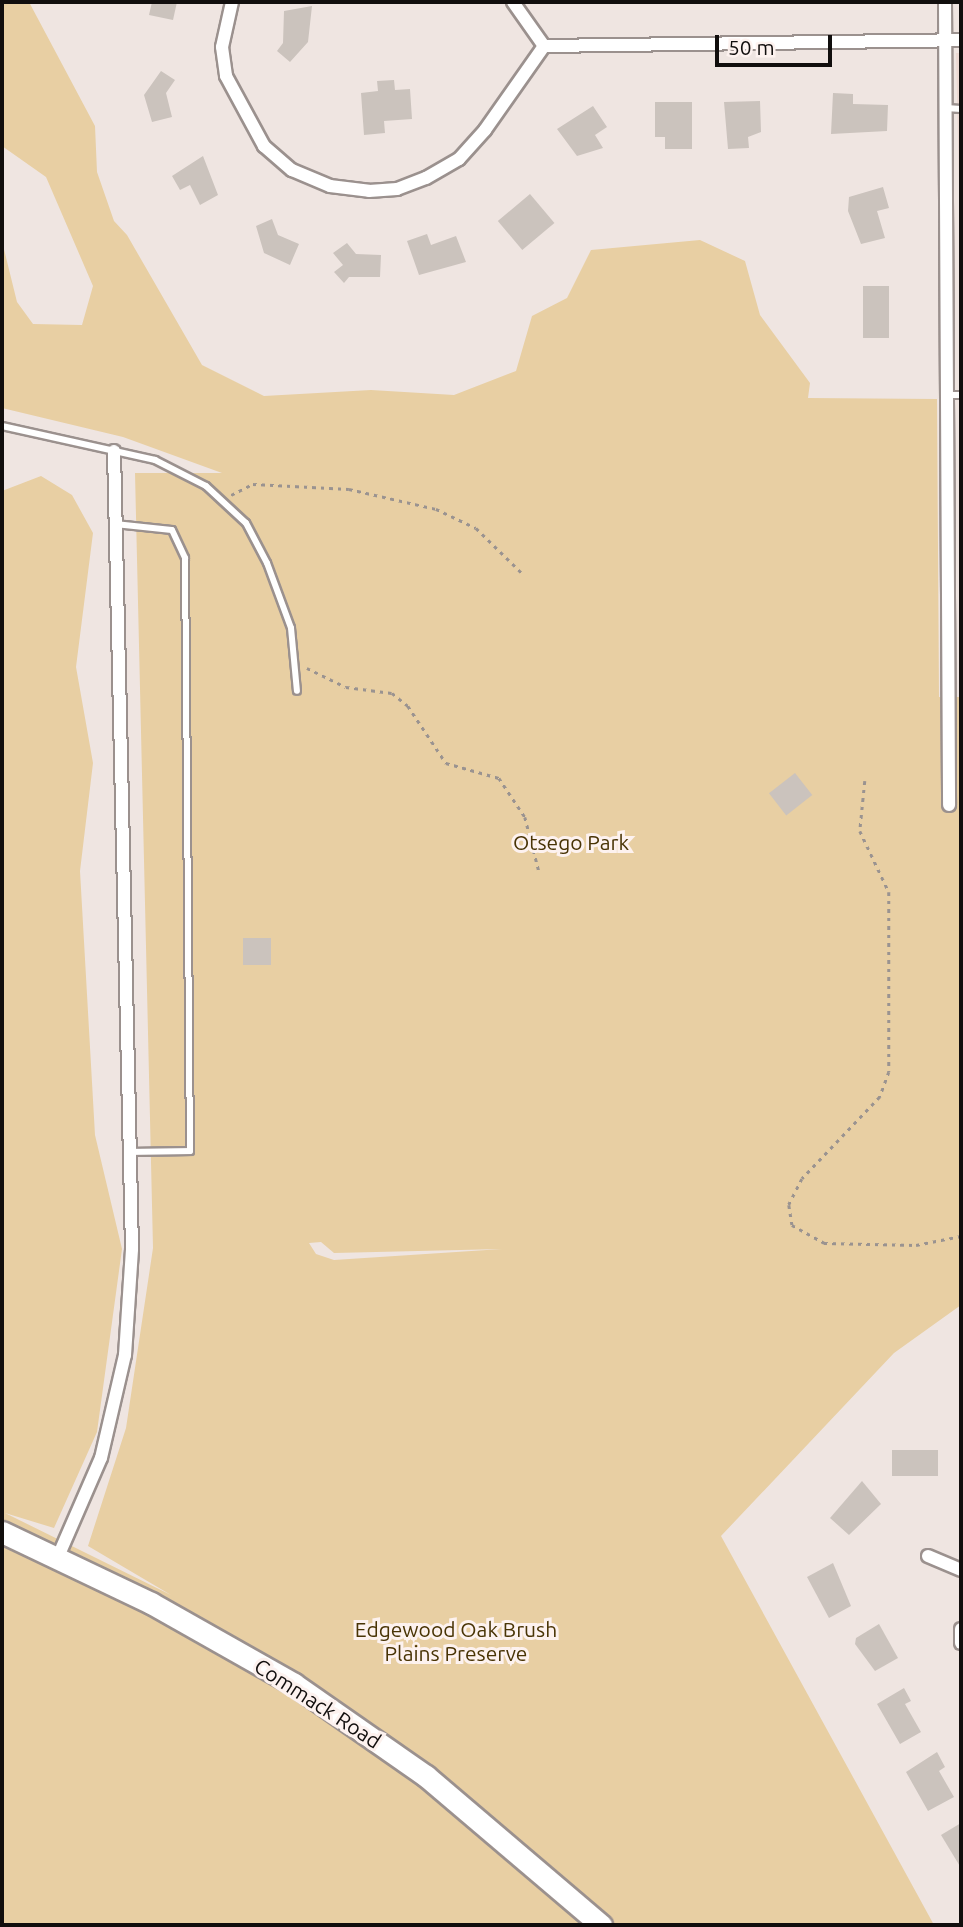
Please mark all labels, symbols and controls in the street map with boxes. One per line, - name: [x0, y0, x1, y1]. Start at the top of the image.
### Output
- scale bar: [718, 21, 835, 65]
- text: 50 m: [728, 35, 775, 59]
- park label: Otsego Park: [513, 829, 629, 855]
- park label: Edgewood Oak Brush Plains Preserve: [355, 1616, 557, 1666]
- street label: Commack Road: [250, 1653, 386, 1753]

